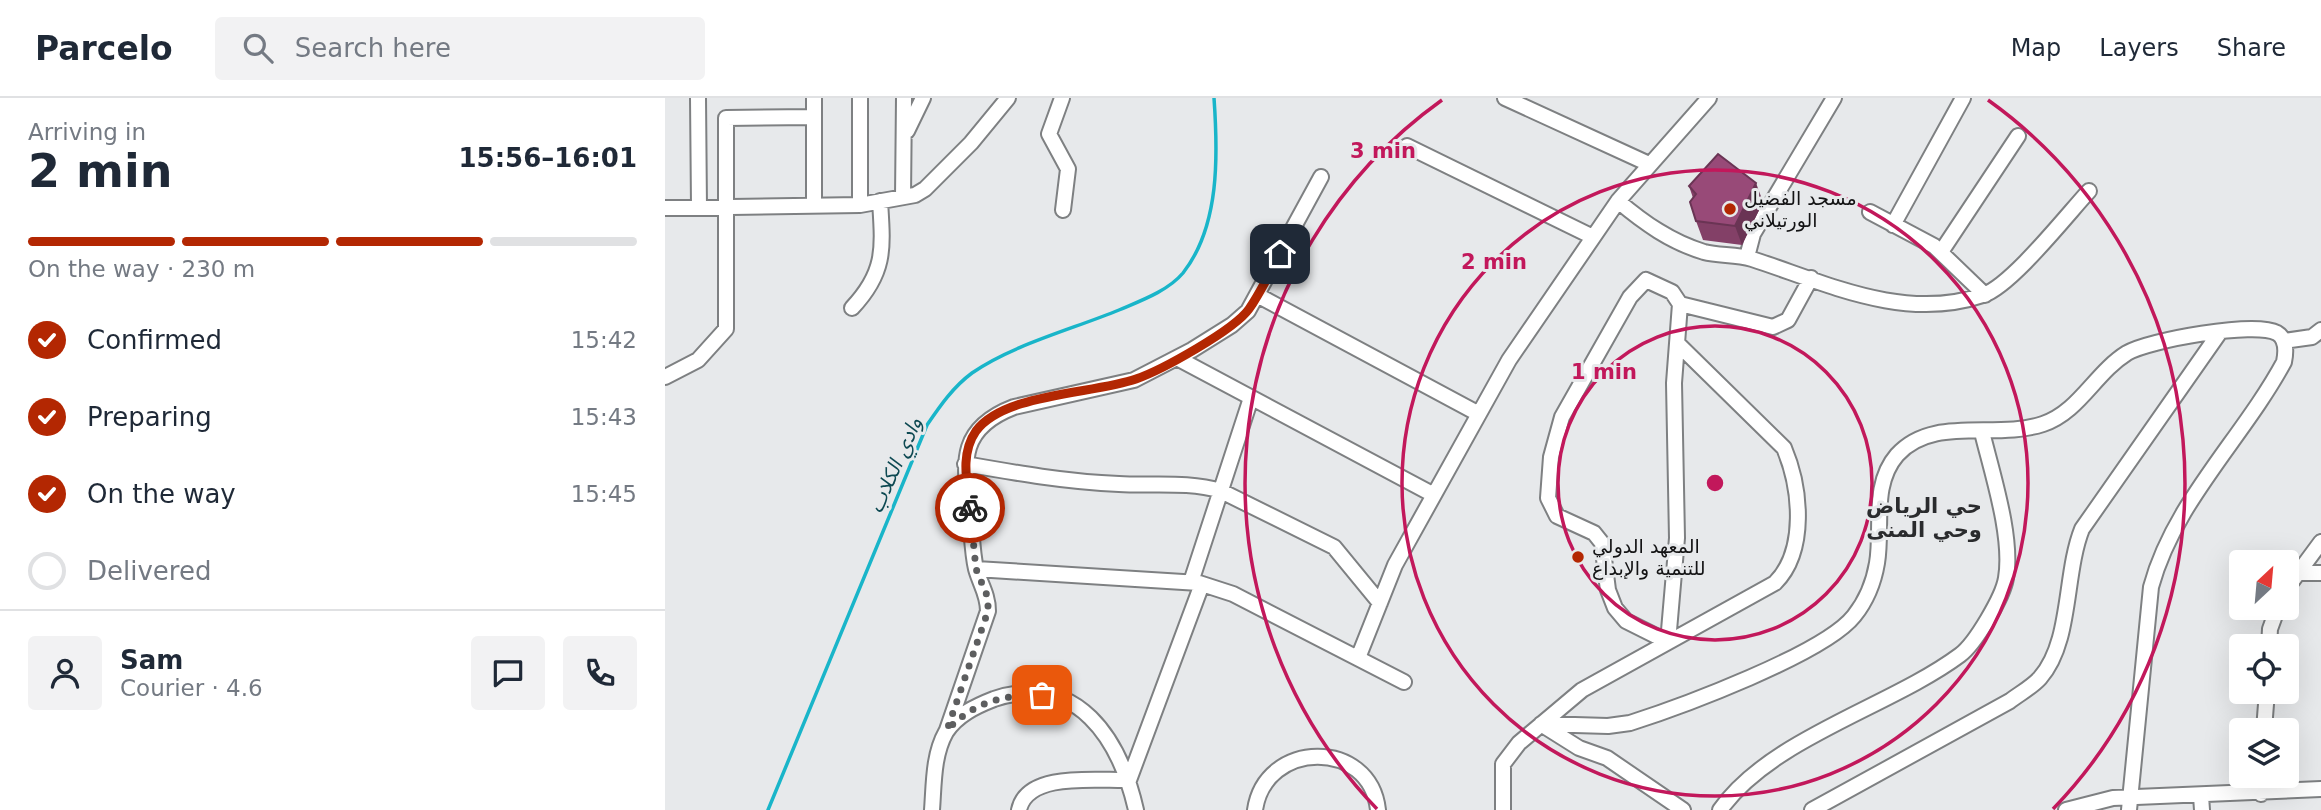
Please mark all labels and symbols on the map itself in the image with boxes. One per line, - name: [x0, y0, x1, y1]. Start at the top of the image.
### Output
- text: 3 min: [1350, 139, 1416, 163]
- place label: مسجد الفضيل الورتيلاني: [1744, 187, 1857, 232]
- marker: مسجد الفضيل الورتيلاني: [1722, 201, 1738, 217]
- pin: [1250, 224, 1310, 284]
- text: 2 min: [1461, 250, 1527, 274]
- text: 1 min: [1571, 360, 1637, 384]
- water label: وادي الكلاب: [863, 414, 930, 518]
- centre of rings: [1703, 471, 1727, 495]
- courier: [935, 473, 1005, 543]
- district label: حي الرياض وحي المنى: [1866, 494, 1982, 542]
- place label: المعهد الدولي للتنمية والإبداع: [1592, 535, 1706, 580]
- marker: المعهد الدولي للتنمية والإبداع: [1570, 549, 1586, 565]
- north arrow: [2229, 550, 2299, 620]
- pin: [1012, 665, 1072, 725]

